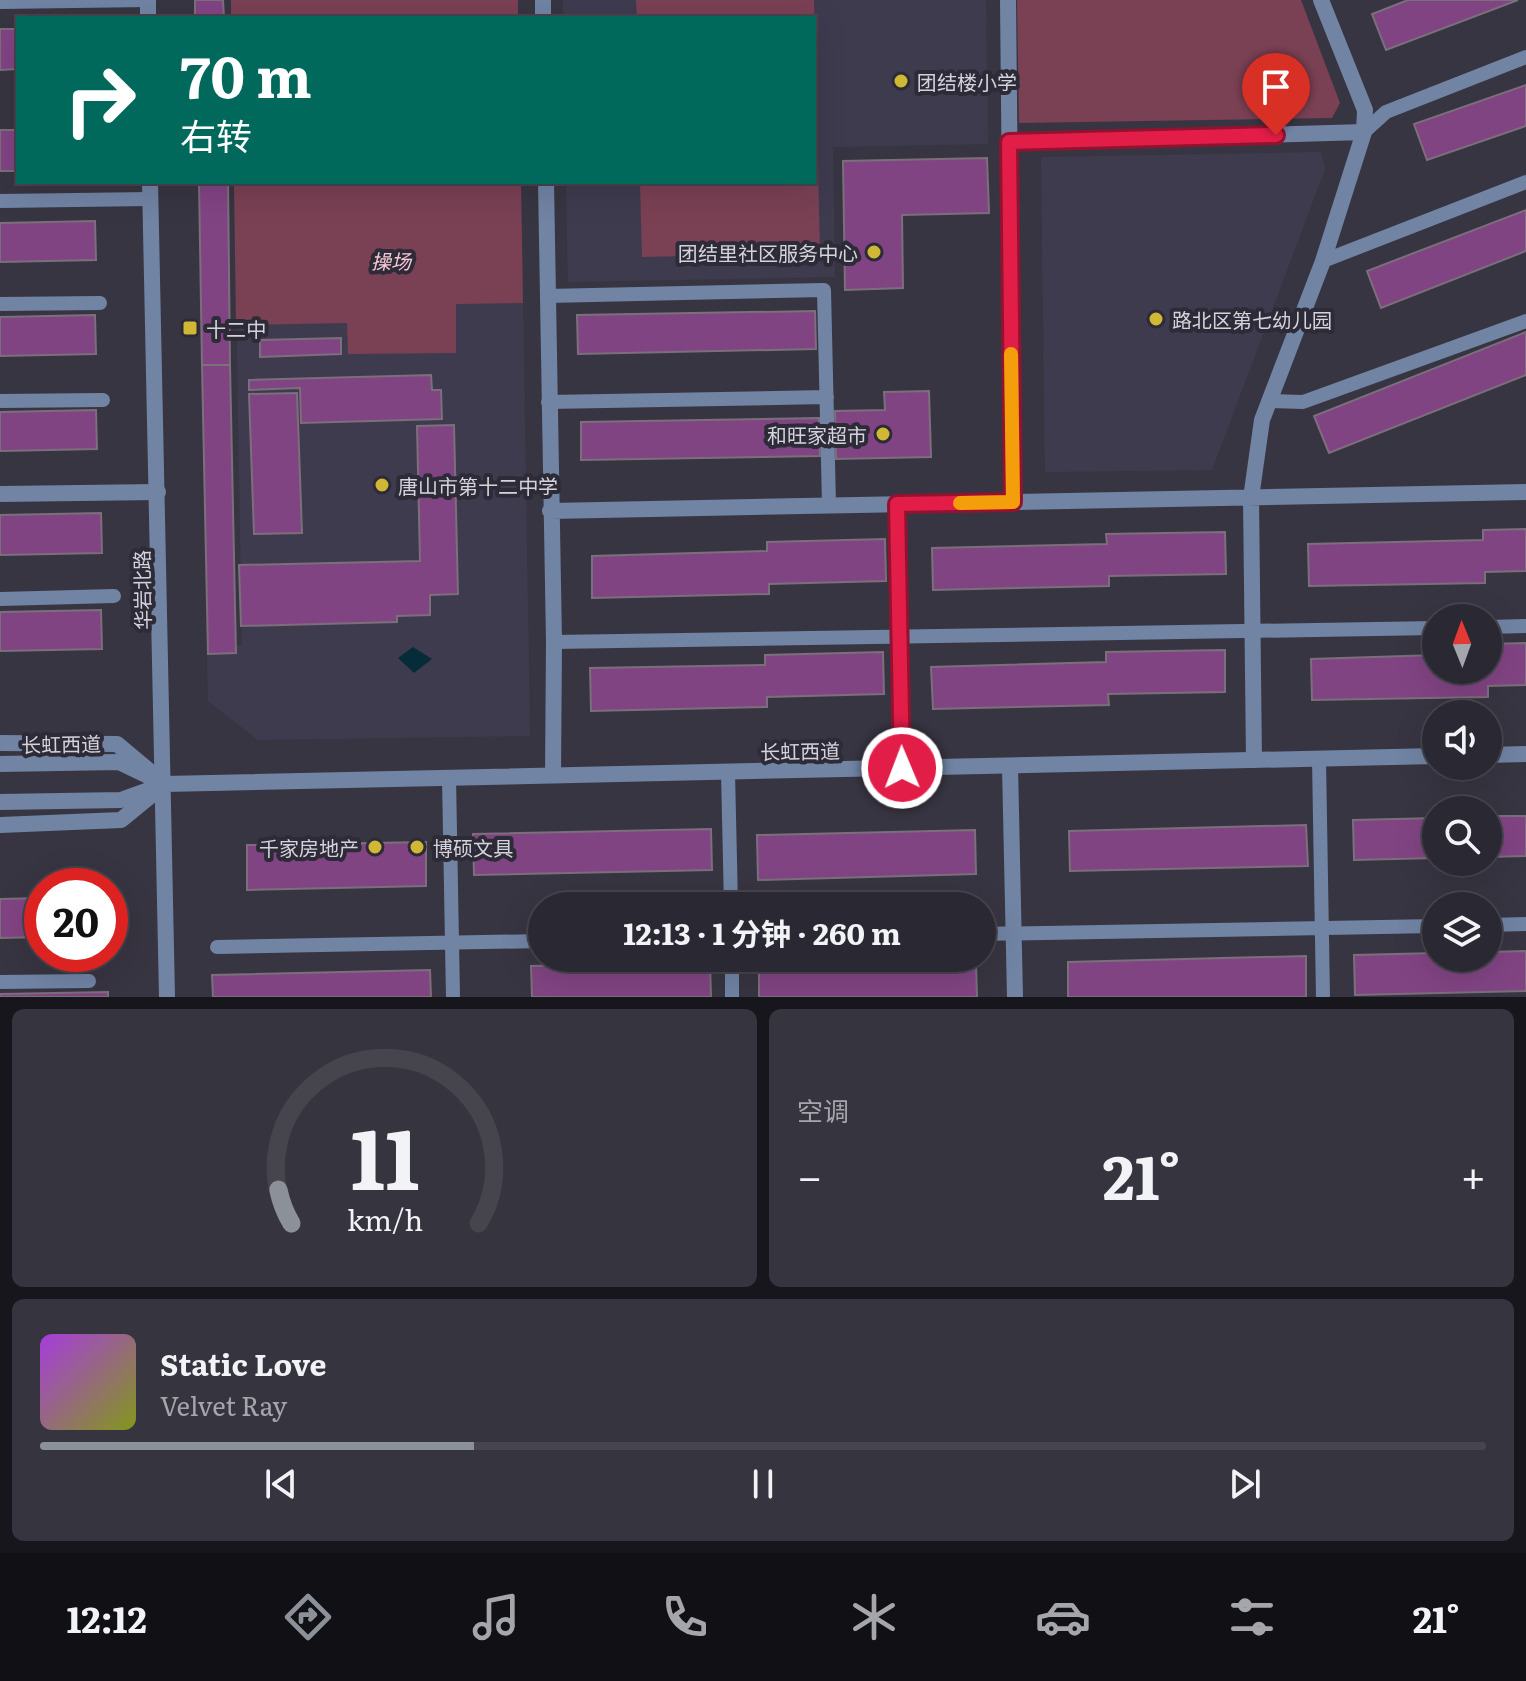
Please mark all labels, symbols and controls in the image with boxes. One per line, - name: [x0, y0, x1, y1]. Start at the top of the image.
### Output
- text: 70 m: [180, 32, 312, 115]
- icon: right: [48, 48, 152, 152]
- pin: [1242, 53, 1310, 135]
- icon: arrive: [1254, 65, 1298, 109]
- place label: 团结楼小学: [917, 66, 1017, 96]
- marker: 团结楼小学: [892, 72, 910, 90]
- text: 右转: [180, 108, 252, 161]
- place label: 团结里社区服务中心: [678, 237, 858, 267]
- marker: 团结里社区服务中心: [865, 243, 883, 261]
- park label: 操场: [371, 245, 413, 275]
- place label: 路北区第七幼儿园: [1172, 304, 1332, 334]
- marker: 路北区第七幼儿园: [1147, 310, 1165, 328]
- place label: 十二中: [206, 313, 266, 343]
- marker: 十二中: [181, 319, 199, 337]
- place label: 和旺家超市: [767, 419, 867, 449]
- marker: 和旺家超市: [874, 425, 892, 443]
- place label: 唐山市第十二中学: [398, 470, 558, 500]
- marker: 唐山市第十二中学: [373, 476, 391, 494]
- street label: 华岩北路: [125, 550, 157, 630]
- north arrow: [1422, 604, 1502, 684]
- map controls: [1422, 604, 1502, 972]
- button: sound: [1422, 700, 1502, 780]
- position arrow: [860, 726, 944, 810]
- street label: 长虹西道: [21, 727, 101, 759]
- street label: 长虹西道: [760, 734, 840, 766]
- button: search: [1422, 796, 1502, 876]
- place label: 千家房地产: [259, 832, 359, 862]
- place label: 博硕文具: [433, 832, 513, 862]
- marker: 千家房地产: [366, 838, 384, 856]
- marker: 博硕文具: [408, 838, 426, 856]
- speed limit sign: 20: [24, 868, 128, 972]
- button: layers: [1422, 892, 1502, 972]
- text: 12:13 · 1 分钟 · 260 m: [623, 910, 901, 954]
- text: 空调: [797, 1090, 849, 1129]
- text: 11: [350, 1092, 419, 1216]
- text: 21°: [1102, 1129, 1181, 1218]
- text: −: [797, 1141, 823, 1207]
- text: +: [1460, 1141, 1486, 1207]
- text: km/h: [346, 1197, 423, 1240]
- text: Static Love: [160, 1341, 327, 1385]
- text: Velvet Ray: [160, 1385, 287, 1424]
- icon: previous: [259, 1462, 303, 1506]
- icon: pause: [741, 1462, 785, 1506]
- icon: next: [1223, 1462, 1267, 1506]
- icon: directions: [280, 1589, 336, 1645]
- icon: music: [468, 1589, 524, 1645]
- icon: phone: [657, 1589, 713, 1645]
- icon: climate: [846, 1589, 902, 1645]
- icon: car: [1035, 1589, 1091, 1645]
- icon: filters: [1224, 1589, 1280, 1645]
- text: 12:12: [66, 1591, 147, 1644]
- text: 21°: [1413, 1591, 1460, 1644]

